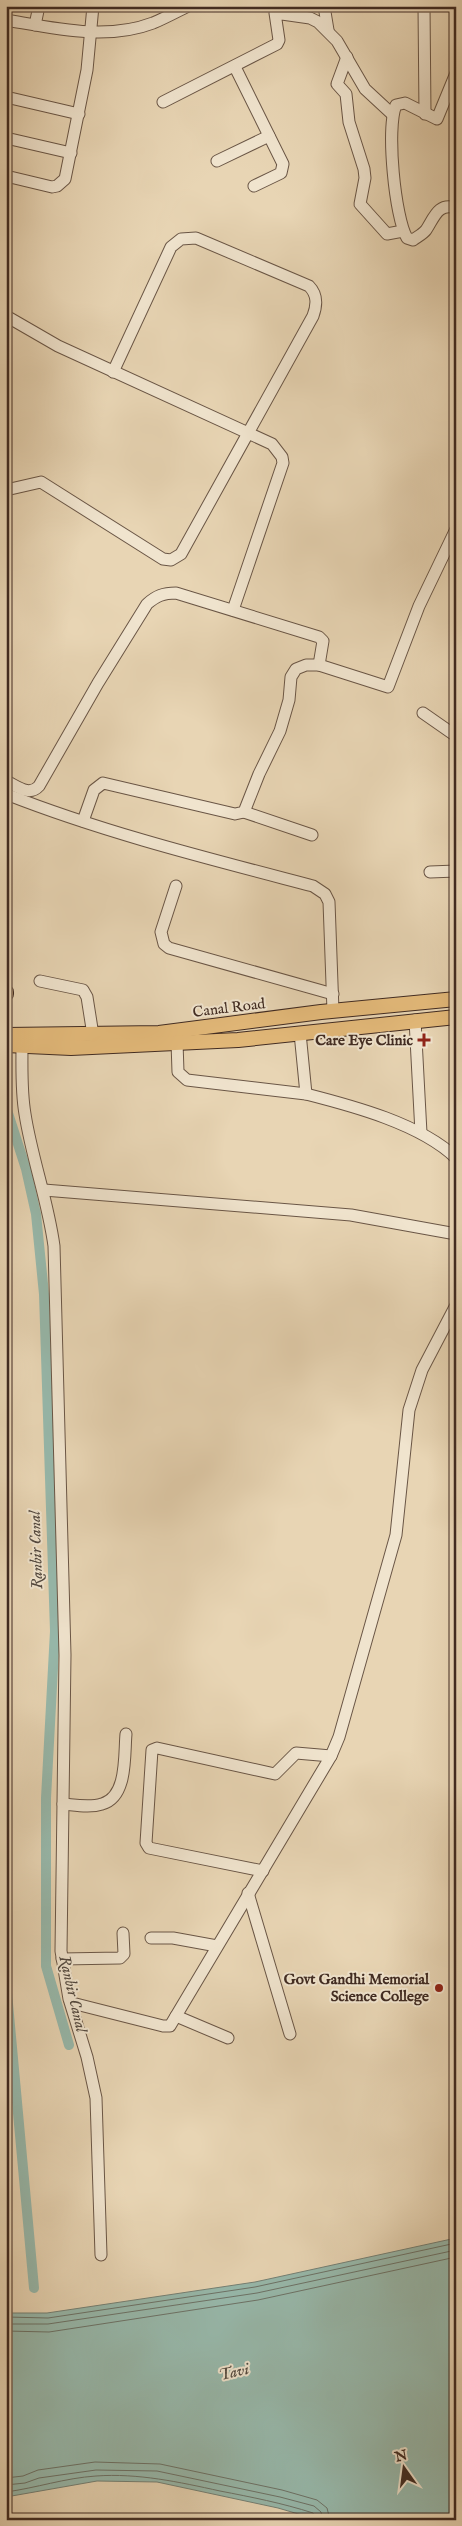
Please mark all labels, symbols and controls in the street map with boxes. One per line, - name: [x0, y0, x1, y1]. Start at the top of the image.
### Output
- street label: Canal Road: [192, 994, 267, 1022]
- place label: Care Eye Clinic: [315, 1031, 414, 1050]
- marker: Care Eye Clinic: [417, 1033, 431, 1047]
- water label: Ranbir Canal: [26, 1509, 48, 1589]
- water label: Ranbir Canal: [53, 1954, 91, 2036]
- place label: Govt Gandhi Memorial Science College: [284, 1970, 430, 2006]
- marker: Govt Gandhi Memorial Science College: [433, 1982, 445, 1994]
- water label: Tavi: [217, 2360, 252, 2386]
- north arrow: [380, 2444, 430, 2494]
- text: N: [392, 2446, 409, 2467]

